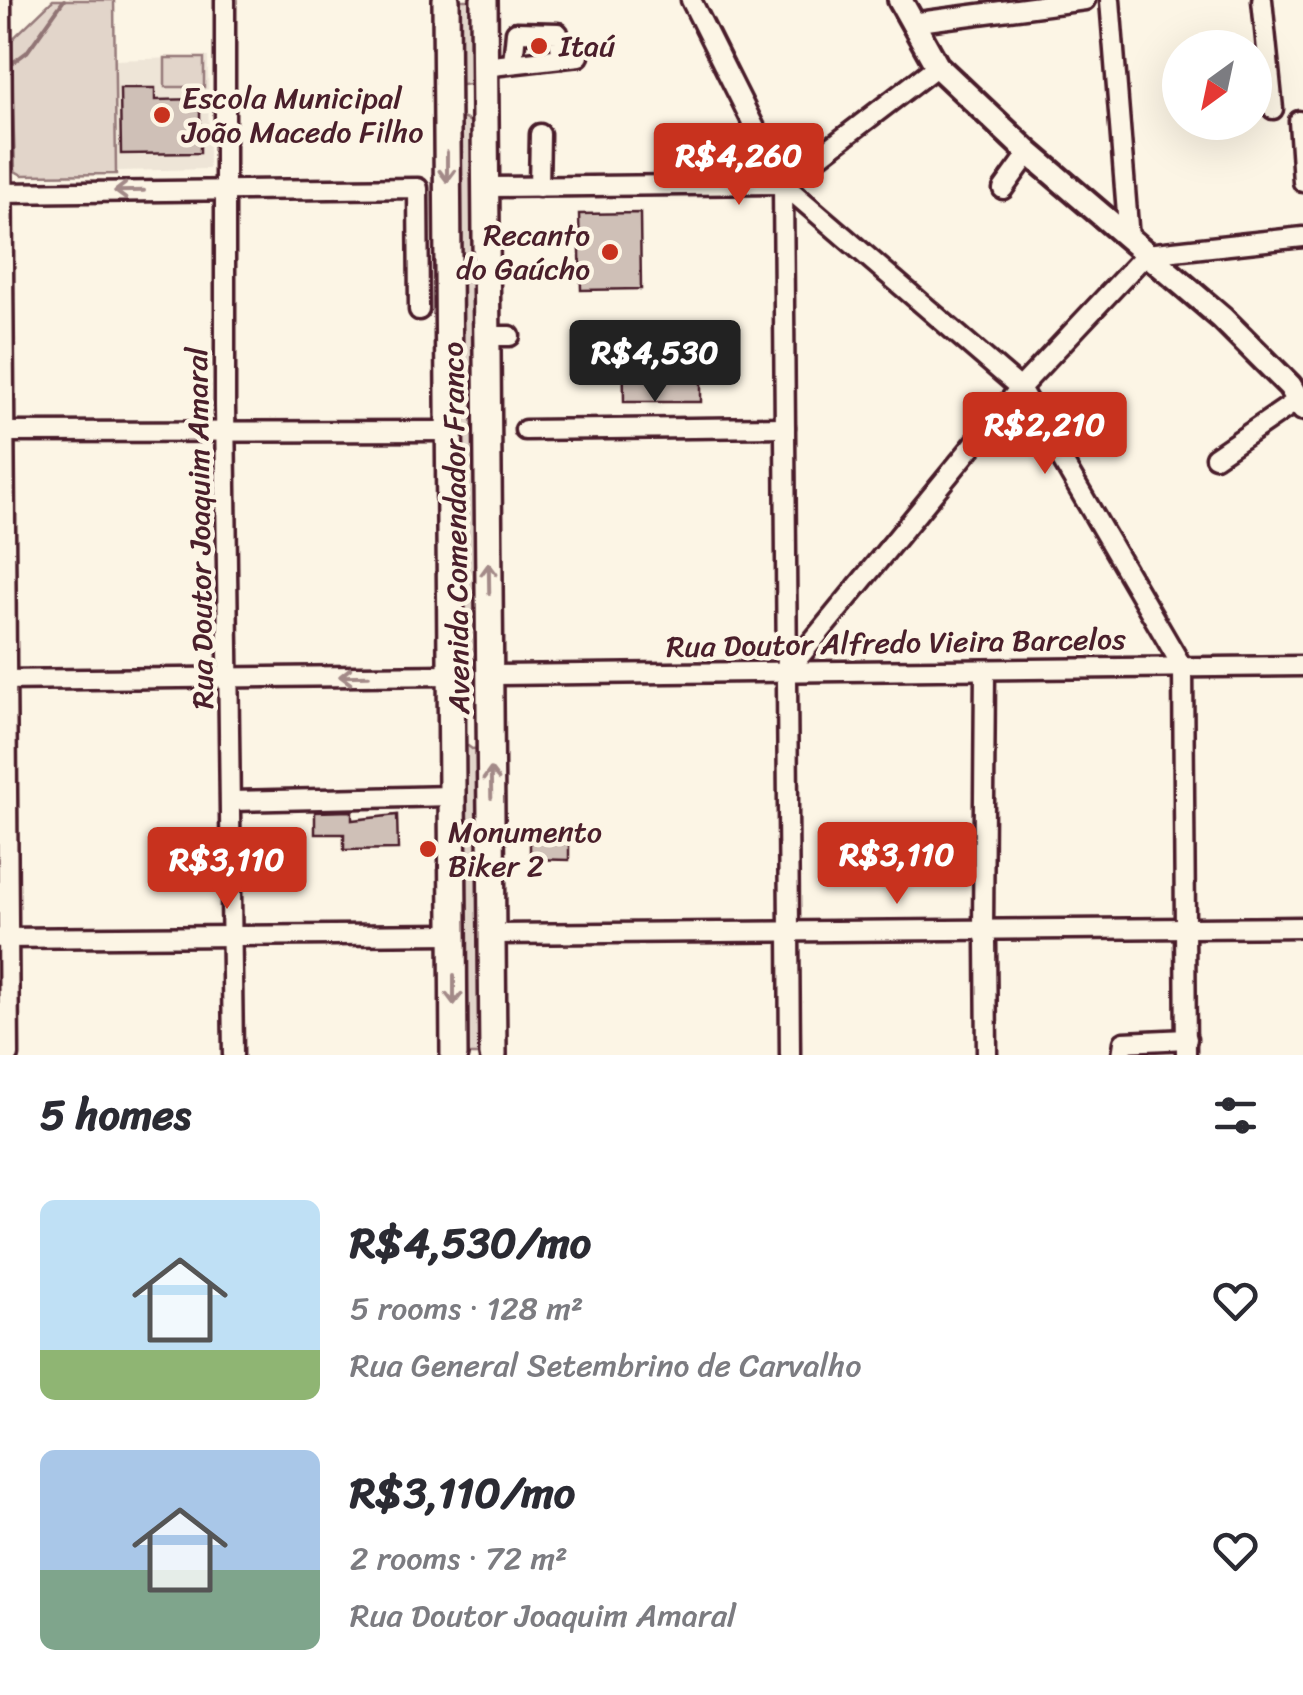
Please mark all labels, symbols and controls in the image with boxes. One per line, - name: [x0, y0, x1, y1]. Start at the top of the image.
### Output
- place label: Itaú: [558, 19, 616, 73]
- north arrow: [1162, 30, 1272, 140]
- map controls: [1162, 30, 1272, 140]
- marker: Itaú: [528, 35, 550, 57]
- place label: Escola Municipal João Macedo Filho: [181, 71, 424, 159]
- marker: Escola Municipal João Macedo Filho: [151, 104, 173, 126]
- pin: R$4,260: [647, 123, 831, 208]
- text: R$4,260: [676, 127, 802, 184]
- one-way arrow: [438, 150, 456, 183]
- one-way arrow: [113, 182, 146, 200]
- place label: Recanto do Gaúcho: [456, 208, 590, 296]
- marker: Recanto do Gaúcho: [599, 241, 621, 263]
- pin: R$4,530: [563, 320, 747, 405]
- text: R$4,530: [592, 324, 718, 381]
- street label: Avenida Comendador Franco: [426, 341, 486, 716]
- street label: Rua Doutor Joaquim Amaral: [170, 345, 230, 709]
- pin: R$2,210: [953, 392, 1137, 477]
- text: R$2,210: [985, 396, 1105, 453]
- one-way arrow: [480, 562, 498, 594]
- street label: Rua Doutor Alfredo Vieira Barcelos: [666, 612, 1126, 674]
- one-way arrow: [338, 667, 370, 686]
- one-way arrow: [482, 767, 500, 800]
- place label: Monumento Biker 2: [448, 805, 602, 893]
- pin: R$3,110: [805, 822, 989, 907]
- text: R$3,110: [840, 826, 954, 883]
- pin: R$3,110: [135, 827, 319, 912]
- text: R$3,110: [170, 831, 284, 888]
- marker: Monumento Biker 2: [417, 838, 439, 860]
- one-way arrow: [444, 974, 464, 1006]
- text: 5 homes: [40, 1078, 191, 1152]
- icon: filters: [1208, 1088, 1263, 1143]
- text: R$4,530/mo: [350, 1206, 591, 1280]
- icon: home: [120, 1240, 240, 1360]
- icon: heart: [1208, 1273, 1263, 1328]
- text: 5 rooms · 128 m²: [350, 1280, 583, 1337]
- text: Rua General Setembrino de Carvalho: [350, 1337, 862, 1394]
- text: R$3,110/mo: [350, 1456, 575, 1530]
- icon: home: [120, 1490, 240, 1610]
- icon: heart: [1208, 1523, 1263, 1578]
- text: 2 rooms · 72 m²: [350, 1530, 568, 1587]
- text: Rua Doutor Joaquim Amaral: [350, 1587, 736, 1644]

